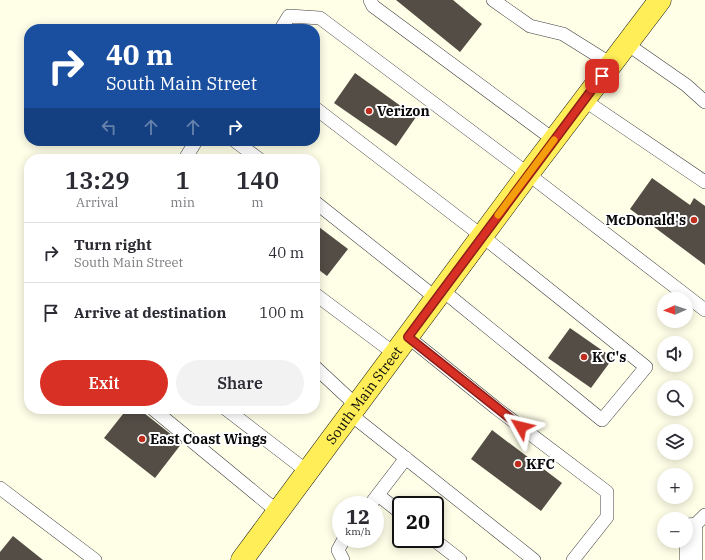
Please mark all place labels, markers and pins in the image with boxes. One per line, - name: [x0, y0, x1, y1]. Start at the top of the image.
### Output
- pin: [585, 59, 619, 93]
- place label: Verizon: [377, 102, 430, 120]
- marker: Verizon: [364, 106, 374, 116]
- place label: McDonald's: [606, 211, 686, 229]
- marker: McDonald's: [689, 215, 699, 225]
- place label: K C's: [592, 348, 626, 366]
- marker: K C's: [579, 352, 589, 362]
- place label: East Coast Wings: [150, 430, 267, 448]
- marker: East Coast Wings: [137, 434, 147, 444]
- place label: KFC: [526, 455, 555, 473]
- marker: KFC: [513, 459, 523, 469]

